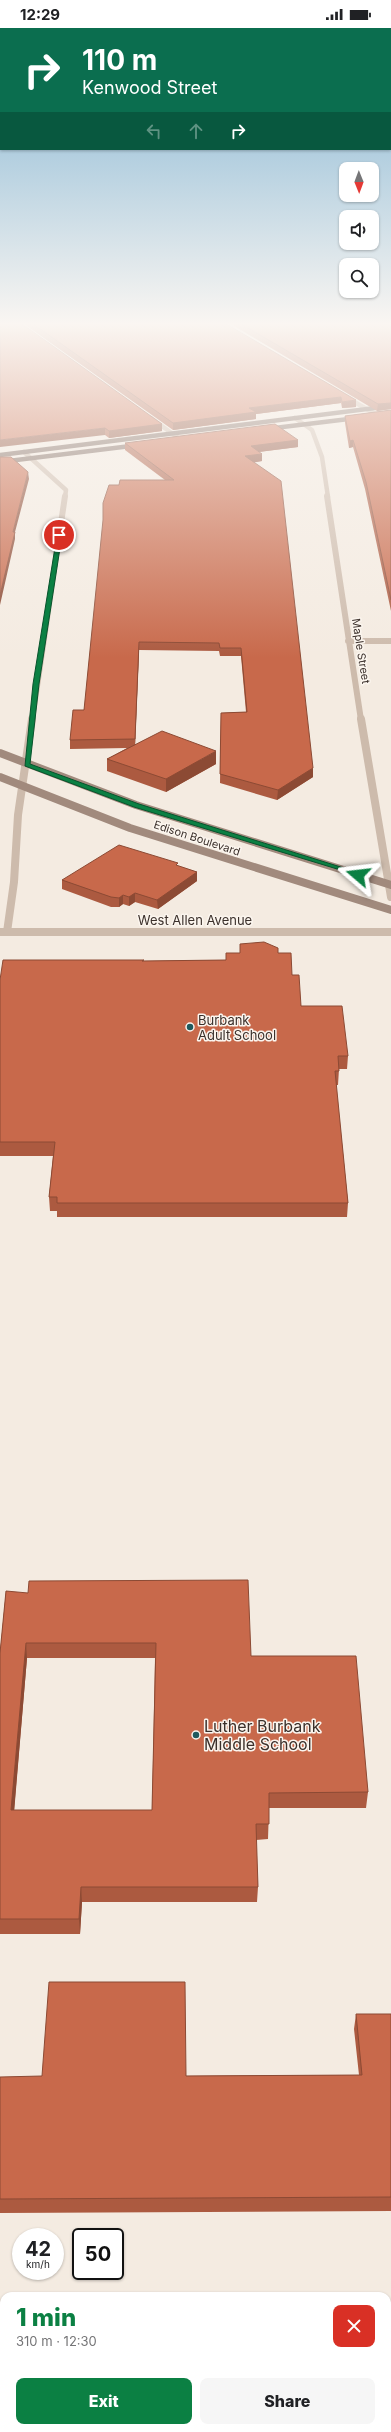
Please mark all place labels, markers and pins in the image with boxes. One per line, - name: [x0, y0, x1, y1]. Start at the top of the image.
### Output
- pin: [42, 518, 76, 552]
- place label: Burbank Adult School: [198, 1012, 276, 1043]
- marker: Burbank Adult School: [185, 1022, 195, 1032]
- place label: Luther Burbank Middle School: [204, 1716, 321, 1754]
- marker: Luther Burbank Middle School: [191, 1730, 201, 1740]

